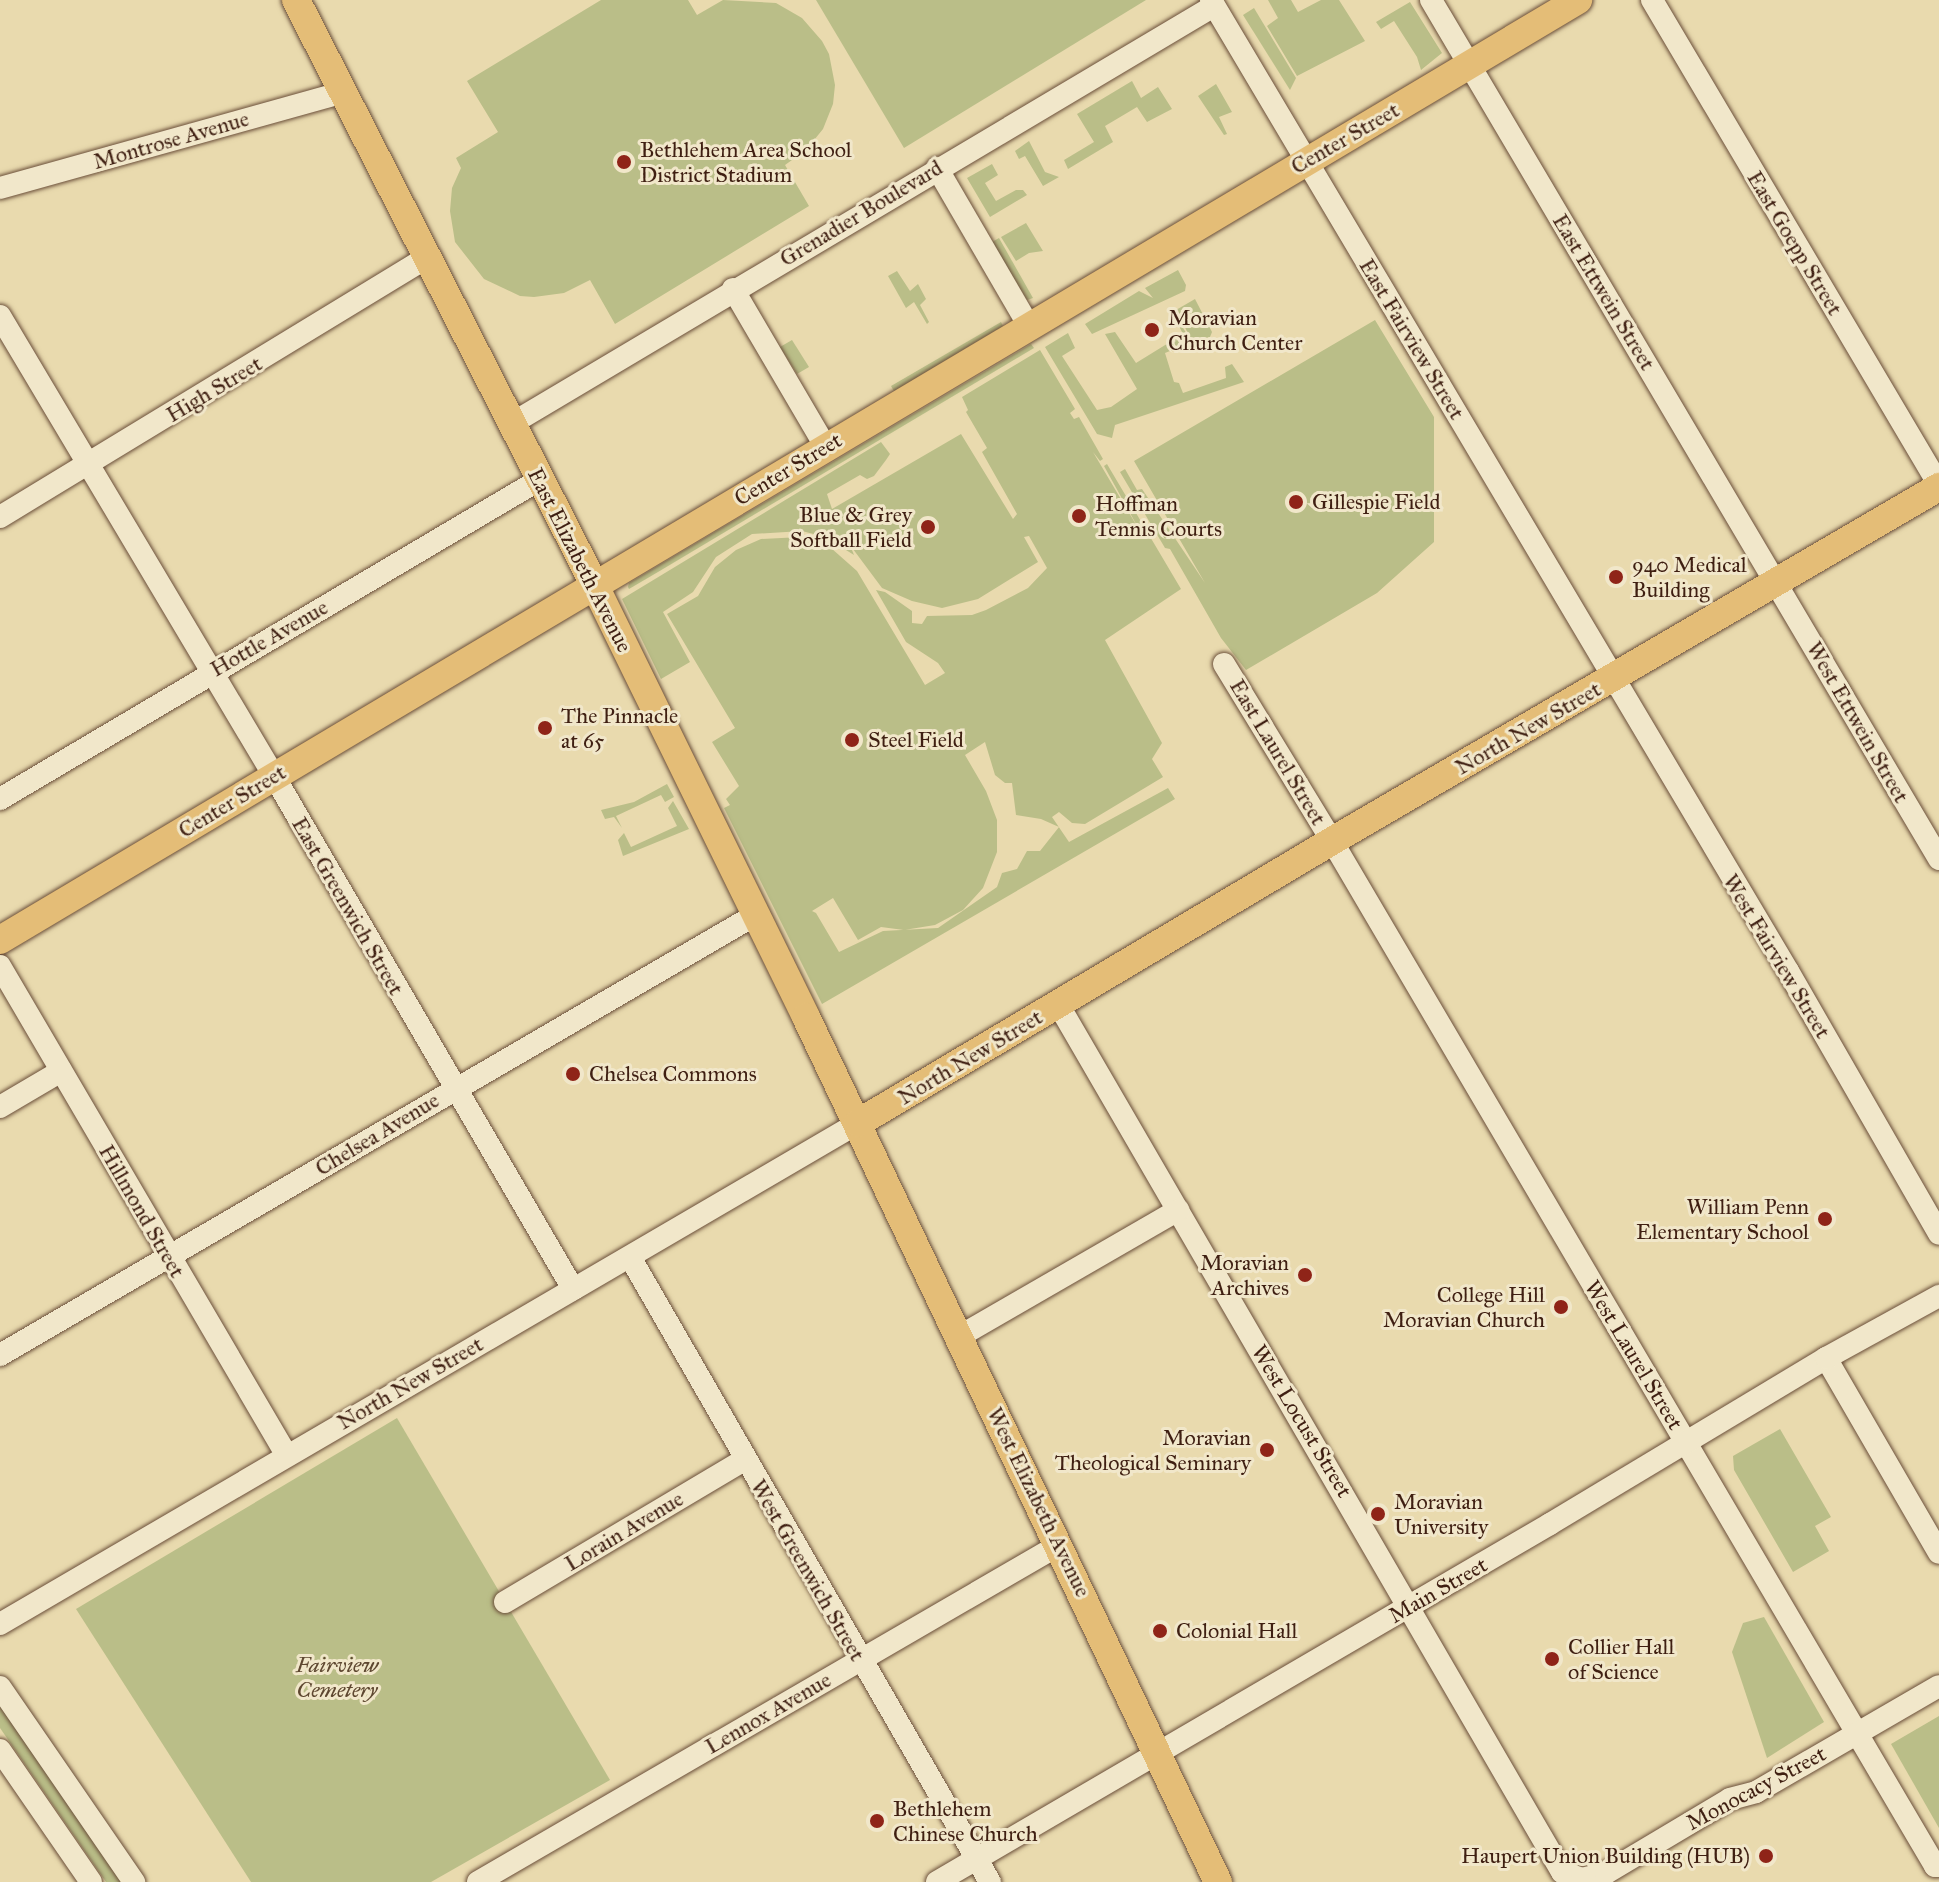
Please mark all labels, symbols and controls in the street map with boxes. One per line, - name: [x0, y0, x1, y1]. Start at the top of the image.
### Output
- street label: Center Street: [1286, 96, 1404, 180]
- street label: Montrose Avenue: [90, 105, 252, 175]
- place label: Bethlehem Area School District Stadium: [640, 136, 852, 188]
- marker: Bethlehem Area School District Stadium: [615, 153, 633, 171]
- street label: Grenadier Boulevard: [775, 154, 947, 272]
- street label: East Goepp Street: [1742, 166, 1848, 320]
- street label: East Ettwein Street: [1547, 209, 1661, 375]
- street label: East Fairview Street: [1354, 254, 1470, 424]
- place label: Moravian Church Center: [1168, 304, 1302, 356]
- marker: Moravian Church Center: [1143, 321, 1161, 339]
- street label: High Street: [161, 350, 267, 428]
- street label: Center Street: [730, 427, 846, 511]
- street label: East Elizabeth Avenue: [522, 463, 638, 657]
- place label: Gillespie Field: [1312, 489, 1440, 515]
- place label: Hoffman Tennis Courts: [1095, 490, 1222, 542]
- marker: Gillespie Field: [1287, 493, 1305, 511]
- place label: Blue & Grey Softball Field: [790, 501, 912, 552]
- marker: Hoffman Tennis Courts: [1070, 507, 1088, 525]
- marker: Blue & Grey Softball Field: [919, 518, 937, 536]
- place label: 940 Medical Building: [1632, 551, 1747, 602]
- marker: 940 Medical Building: [1607, 568, 1625, 586]
- street label: Hottle Avenue: [205, 594, 333, 682]
- street label: West Ettwein Street: [1801, 637, 1915, 807]
- street label: East Laurel Street: [1224, 674, 1332, 830]
- street label: North New Street: [1451, 676, 1605, 780]
- place label: The Pinnacle at 65: [561, 702, 678, 754]
- marker: The Pinnacle at 65: [536, 719, 554, 737]
- place label: Steel Field: [868, 727, 964, 753]
- marker: Steel Field: [843, 731, 861, 749]
- street label: Center Street: [174, 759, 290, 843]
- street label: East Greenwich Street: [286, 812, 410, 1000]
- street label: West Fairview Street: [1718, 869, 1836, 1043]
- street label: North New Street: [893, 1004, 1047, 1110]
- place label: Chelsea Commons: [589, 1061, 757, 1087]
- marker: Chelsea Commons: [564, 1065, 582, 1083]
- street label: Chelsea Avenue: [310, 1087, 444, 1181]
- street label: Hillmond Street: [93, 1140, 191, 1282]
- place label: William Penn Elementary School: [1636, 1193, 1809, 1244]
- marker: William Penn Elementary School: [1816, 1210, 1834, 1228]
- place label: Moravian Archives: [1200, 1249, 1289, 1300]
- marker: Moravian Archives: [1296, 1266, 1314, 1284]
- street label: West Laurel Street: [1579, 1276, 1689, 1434]
- place label: College Hill Moravian Church: [1383, 1281, 1545, 1332]
- marker: College Hill Moravian Church: [1552, 1298, 1570, 1316]
- street label: North New Street: [333, 1331, 487, 1435]
- street label: West Locust Street: [1246, 1340, 1358, 1502]
- street label: West Elizabeth Avenue: [982, 1403, 1096, 1601]
- place label: Moravian Theological Seminary: [1055, 1424, 1251, 1476]
- marker: Moravian Theological Seminary: [1258, 1441, 1276, 1459]
- street label: West Greenwich Street: [745, 1475, 871, 1665]
- street label: Lorain Avenue: [560, 1485, 688, 1577]
- place label: Moravian University: [1394, 1488, 1488, 1540]
- marker: Moravian University: [1369, 1505, 1387, 1523]
- street label: Main Street: [1384, 1551, 1492, 1629]
- place label: Colonial Hall: [1176, 1618, 1297, 1644]
- marker: Colonial Hall: [1151, 1622, 1169, 1640]
- place label: Collier Hall of Science: [1568, 1633, 1674, 1684]
- marker: Collier Hall of Science: [1543, 1650, 1561, 1668]
- park label: Fairview Cemetery: [296, 1651, 378, 1702]
- street label: Lennox Avenue: [700, 1666, 836, 1760]
- street label: Monocacy Street: [1682, 1740, 1830, 1836]
- place label: Bethlehem Chinese Church: [893, 1795, 1038, 1846]
- marker: Bethlehem Chinese Church: [868, 1812, 886, 1830]
- place label: Haupert Union Building (HUB): [1461, 1843, 1750, 1869]
- marker: Haupert Union Building (HUB): [1757, 1847, 1775, 1865]

